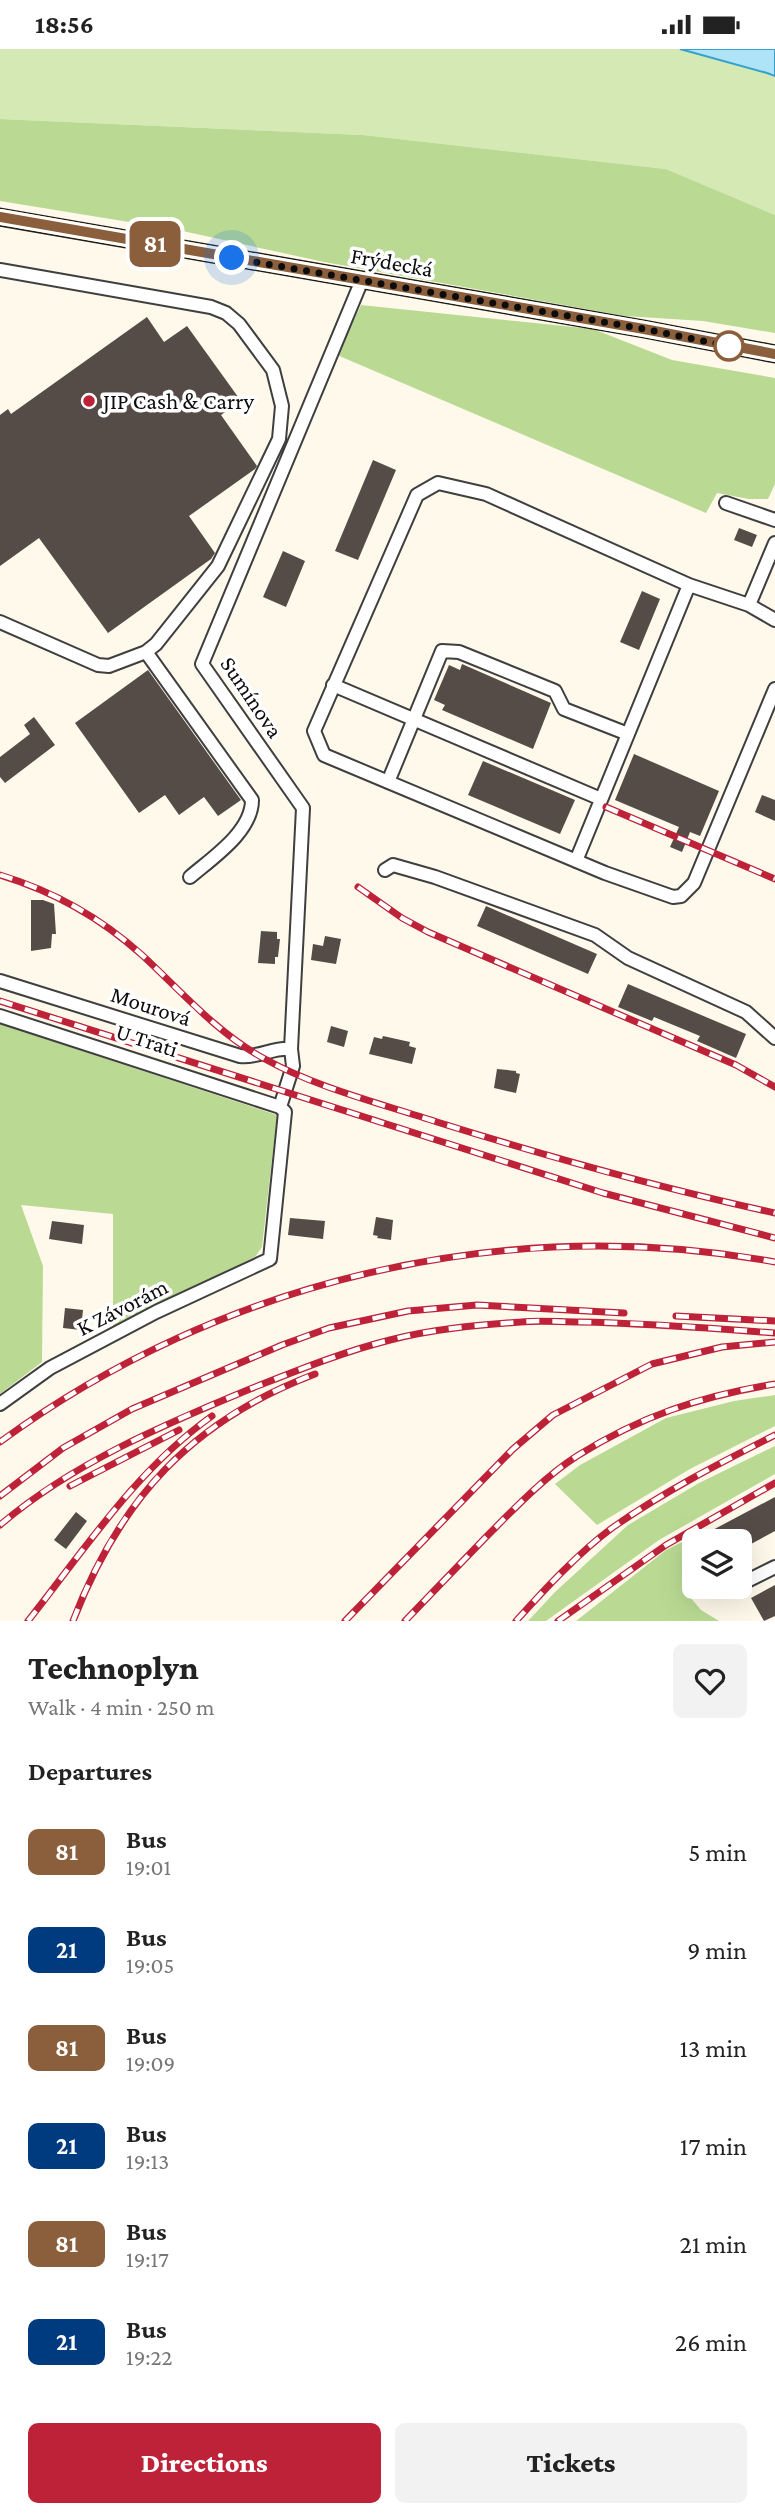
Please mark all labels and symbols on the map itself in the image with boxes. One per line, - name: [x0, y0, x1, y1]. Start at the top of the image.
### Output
- line badge: 81: [124, 221, 186, 267]
- your location: [214, 240, 249, 275]
- street label: Frýdecká: [349, 242, 435, 282]
- unlabelled marker: [714, 331, 744, 361]
- place label: JIP Cash & Carry: [101, 388, 254, 414]
- marker: JIP Cash & Carry: [81, 393, 97, 409]
- street label: Sumínova: [215, 651, 289, 743]
- street label: Mourová: [108, 981, 195, 1031]
- street label: U Trati: [113, 1018, 181, 1062]
- street label: K Závorám: [72, 1273, 172, 1341]

